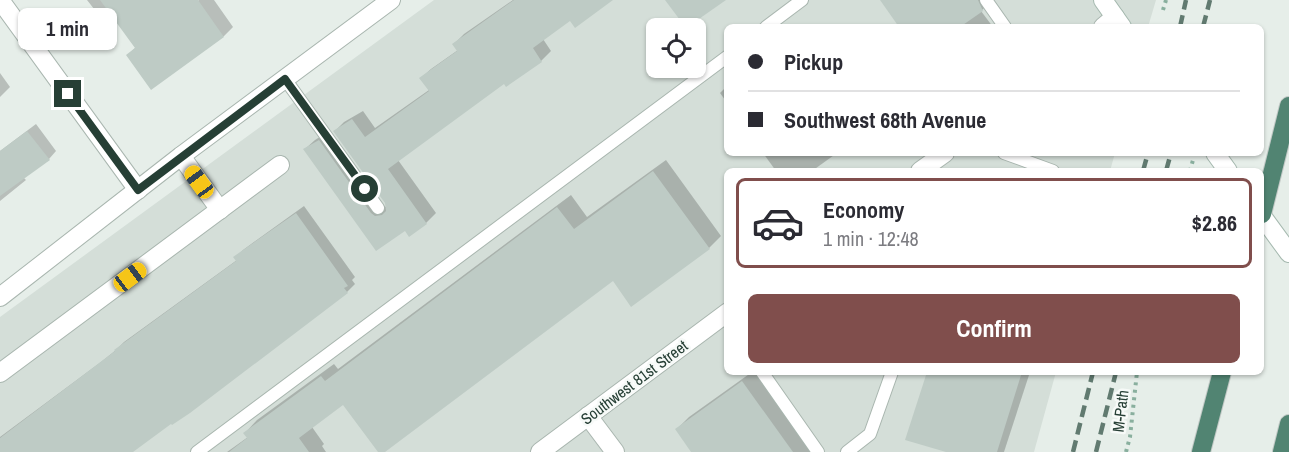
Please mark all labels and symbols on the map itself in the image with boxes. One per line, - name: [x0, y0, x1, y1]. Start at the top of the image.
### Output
- callout: 1 min: [19, 7, 118, 49]
- route end: [54, 80, 81, 107]
- car: [181, 162, 217, 202]
- route start: [351, 175, 378, 202]
- car: [110, 259, 150, 295]
- street label: Southwest 81st Street: [576, 334, 692, 429]
- street label: M-Path: [1107, 389, 1133, 433]

